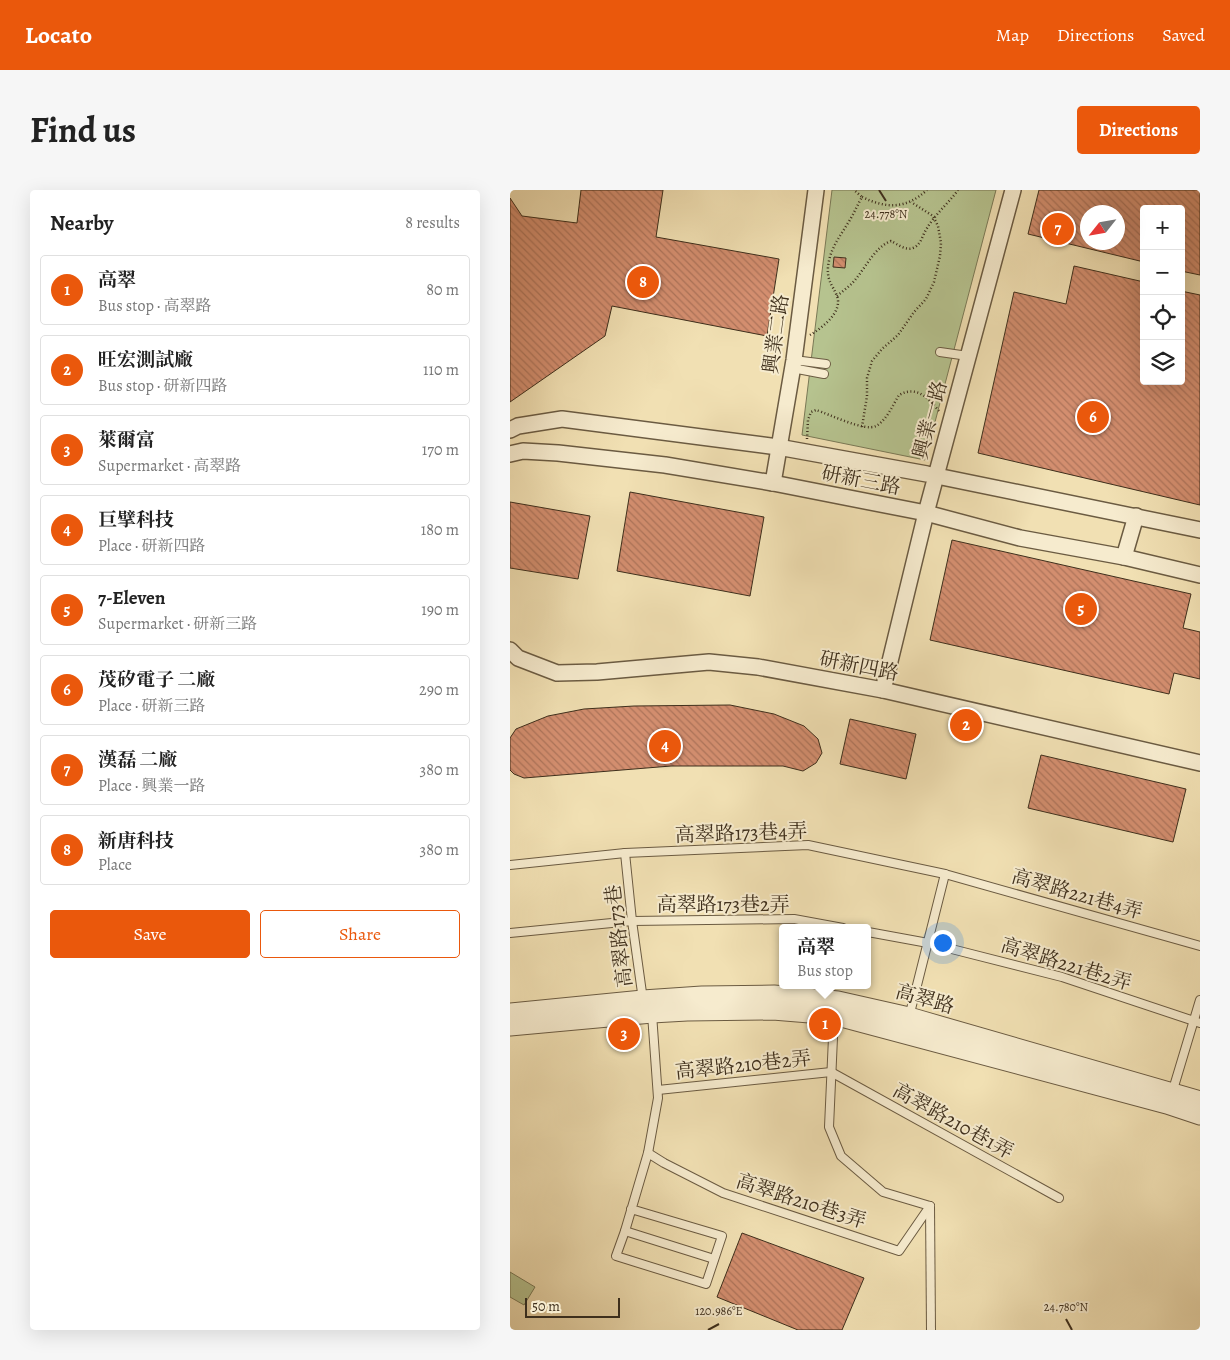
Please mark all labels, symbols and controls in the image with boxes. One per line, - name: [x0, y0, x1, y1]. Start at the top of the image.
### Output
- text: Locato: [25, 19, 92, 51]
- text: Map: [996, 23, 1029, 47]
- text: Directions: [1057, 23, 1134, 47]
- text: Saved: [1162, 23, 1205, 47]
- text: Find us: [30, 106, 136, 154]
- button: Directions: [1077, 106, 1200, 154]
- north arrow: [1080, 205, 1125, 250]
- map controls: [1140, 205, 1185, 385]
- button: +: [1140, 205, 1185, 250]
- text: 24.778°N: [865, 206, 908, 222]
- text: Nearby: [50, 209, 113, 237]
- pin: 7: [1042, 210, 1074, 248]
- text: 8 results: [405, 212, 460, 234]
- button: −: [1140, 250, 1185, 295]
- pin: 8: [627, 263, 659, 301]
- text: 高翠: [98, 267, 136, 293]
- text: 1: [64, 279, 70, 301]
- text: 80 m: [426, 279, 459, 301]
- street label: 興業二路: [757, 293, 795, 375]
- text: Bus stop · 高翠路: [98, 295, 211, 317]
- button: locate: [1140, 295, 1185, 340]
- button: layers: [1140, 340, 1185, 385]
- text: 旺宏測試廠: [98, 347, 193, 373]
- text: 2: [63, 359, 71, 381]
- text: 110 m: [423, 359, 459, 381]
- text: Bus stop · 研新四路: [98, 375, 227, 397]
- street label: 興業一路: [907, 378, 953, 462]
- pin: 6: [1077, 398, 1109, 436]
- text: 萊爾富: [98, 427, 155, 453]
- text: 3: [64, 439, 70, 461]
- text: 170 m: [422, 439, 459, 461]
- text: Supermarket · 高翠路: [98, 455, 241, 477]
- street label: 研新三路: [819, 459, 903, 501]
- text: 巨擘科技: [98, 507, 174, 533]
- text: 4: [63, 519, 71, 541]
- text: 180 m: [421, 519, 459, 541]
- text: Place · 研新四路: [98, 535, 205, 557]
- text: 7-Eleven: [98, 585, 166, 611]
- pin: 5: [1065, 590, 1097, 628]
- text: 5: [64, 599, 70, 621]
- text: 190 m: [421, 599, 459, 621]
- text: Supermarket · 研新三路: [98, 613, 257, 635]
- street label: 研新四路: [817, 645, 901, 687]
- text: 茂矽電子 二廠: [98, 667, 215, 693]
- text: 6: [63, 679, 71, 701]
- text: 290 m: [419, 679, 459, 701]
- text: Place · 研新三路: [98, 695, 205, 717]
- pin: 2: [950, 706, 982, 744]
- pin: 4: [649, 727, 681, 765]
- text: 漢磊 二廠: [98, 747, 177, 773]
- text: 7: [64, 759, 70, 781]
- text: 380 m: [420, 759, 459, 781]
- text: Place · 興業一路: [98, 775, 205, 797]
- street label: 高翠路173巷4弄: [674, 817, 808, 849]
- text: 新唐科技: [98, 828, 174, 854]
- text: 8: [63, 839, 71, 861]
- text: 380 m: [420, 839, 459, 861]
- text: Place: [98, 854, 132, 876]
- street label: 高翠路221巷4弄: [1008, 862, 1146, 926]
- street label: 高翠路173巷: [599, 883, 639, 989]
- street label: 高翠路173巷2弄: [656, 891, 790, 918]
- button: Save: [50, 910, 250, 958]
- button: Share: [260, 910, 460, 958]
- popup: [779, 924, 871, 989]
- your location: [930, 930, 956, 956]
- street label: 高翠路221巷2弄: [997, 931, 1135, 997]
- text: 高翠: [797, 934, 835, 960]
- text: Bus stop: [797, 960, 853, 982]
- street label: 高翠路: [892, 978, 958, 1020]
- pin: 1: [809, 1005, 841, 1043]
- pin: 3: [608, 1015, 640, 1053]
- street label: 高翠路210巷2弄: [674, 1044, 812, 1086]
- street label: 高翠路210巷1弄: [888, 1077, 1018, 1165]
- street label: 高翠路210巷3弄: [732, 1167, 870, 1235]
- scale bar: [525, 1295, 620, 1318]
- text: 50 m: [532, 1297, 560, 1316]
- text: 24.780°N: [1044, 1299, 1089, 1315]
- text: 120.986°E: [695, 1303, 743, 1319]

